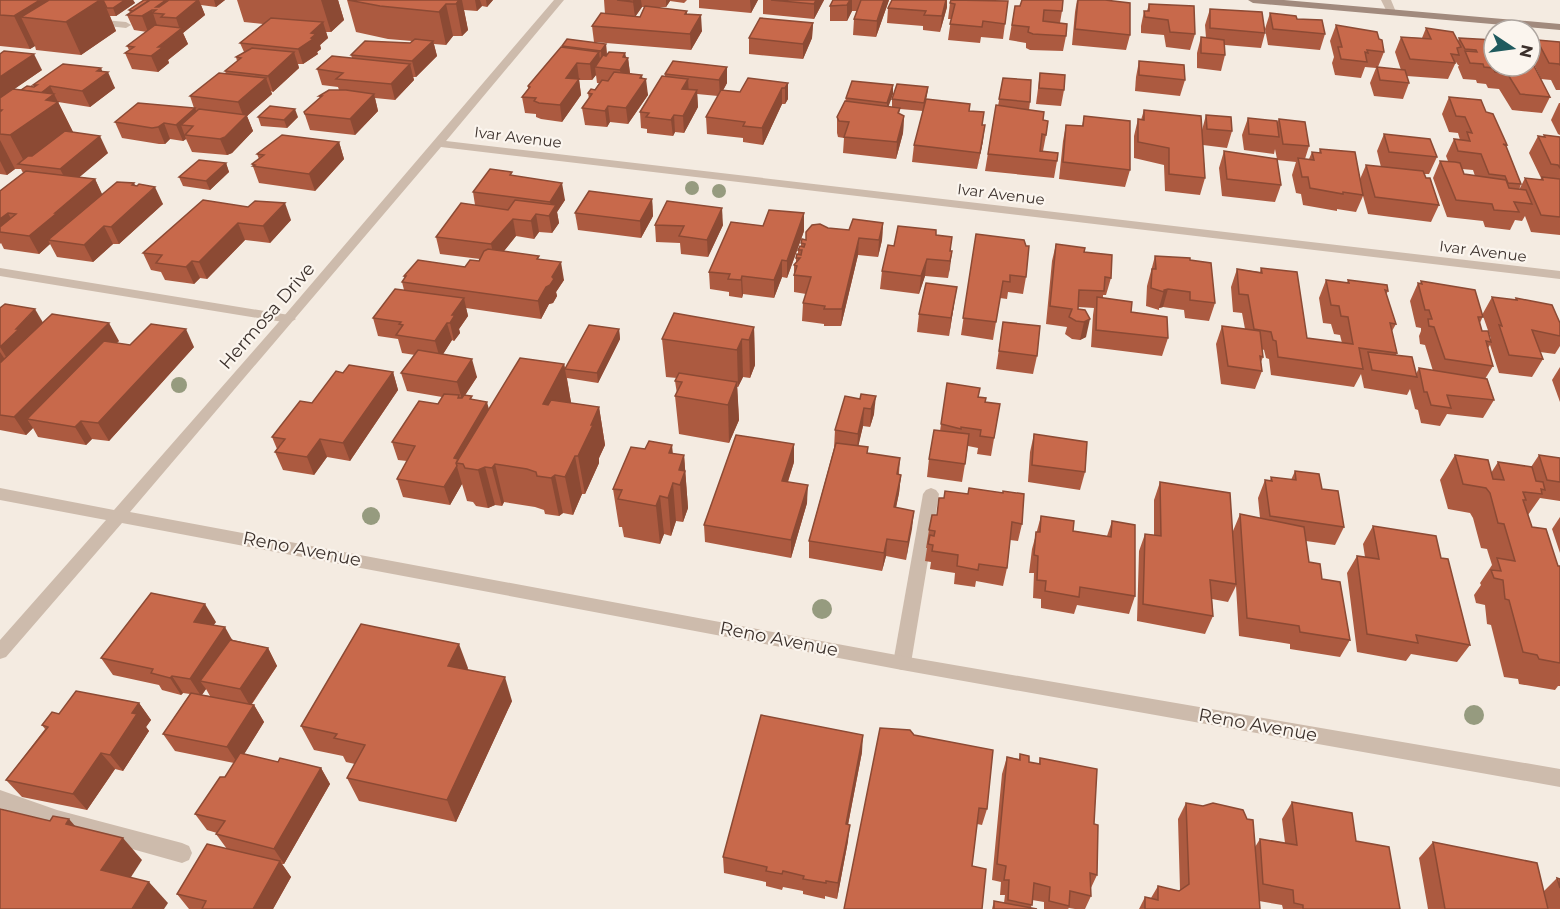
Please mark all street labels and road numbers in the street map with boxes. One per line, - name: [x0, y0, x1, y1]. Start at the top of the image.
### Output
- street label: Ivar Avenue: [473, 122, 563, 152]
- street label: Ivar Avenue: [956, 179, 1046, 209]
- street label: Ivar Avenue: [1438, 236, 1528, 266]
- street label: Hermosa Drive: [215, 258, 319, 374]
- street label: Reno Avenue: [241, 527, 363, 571]
- street label: Reno Avenue: [718, 617, 840, 661]
- street label: Reno Avenue: [1197, 704, 1319, 746]

